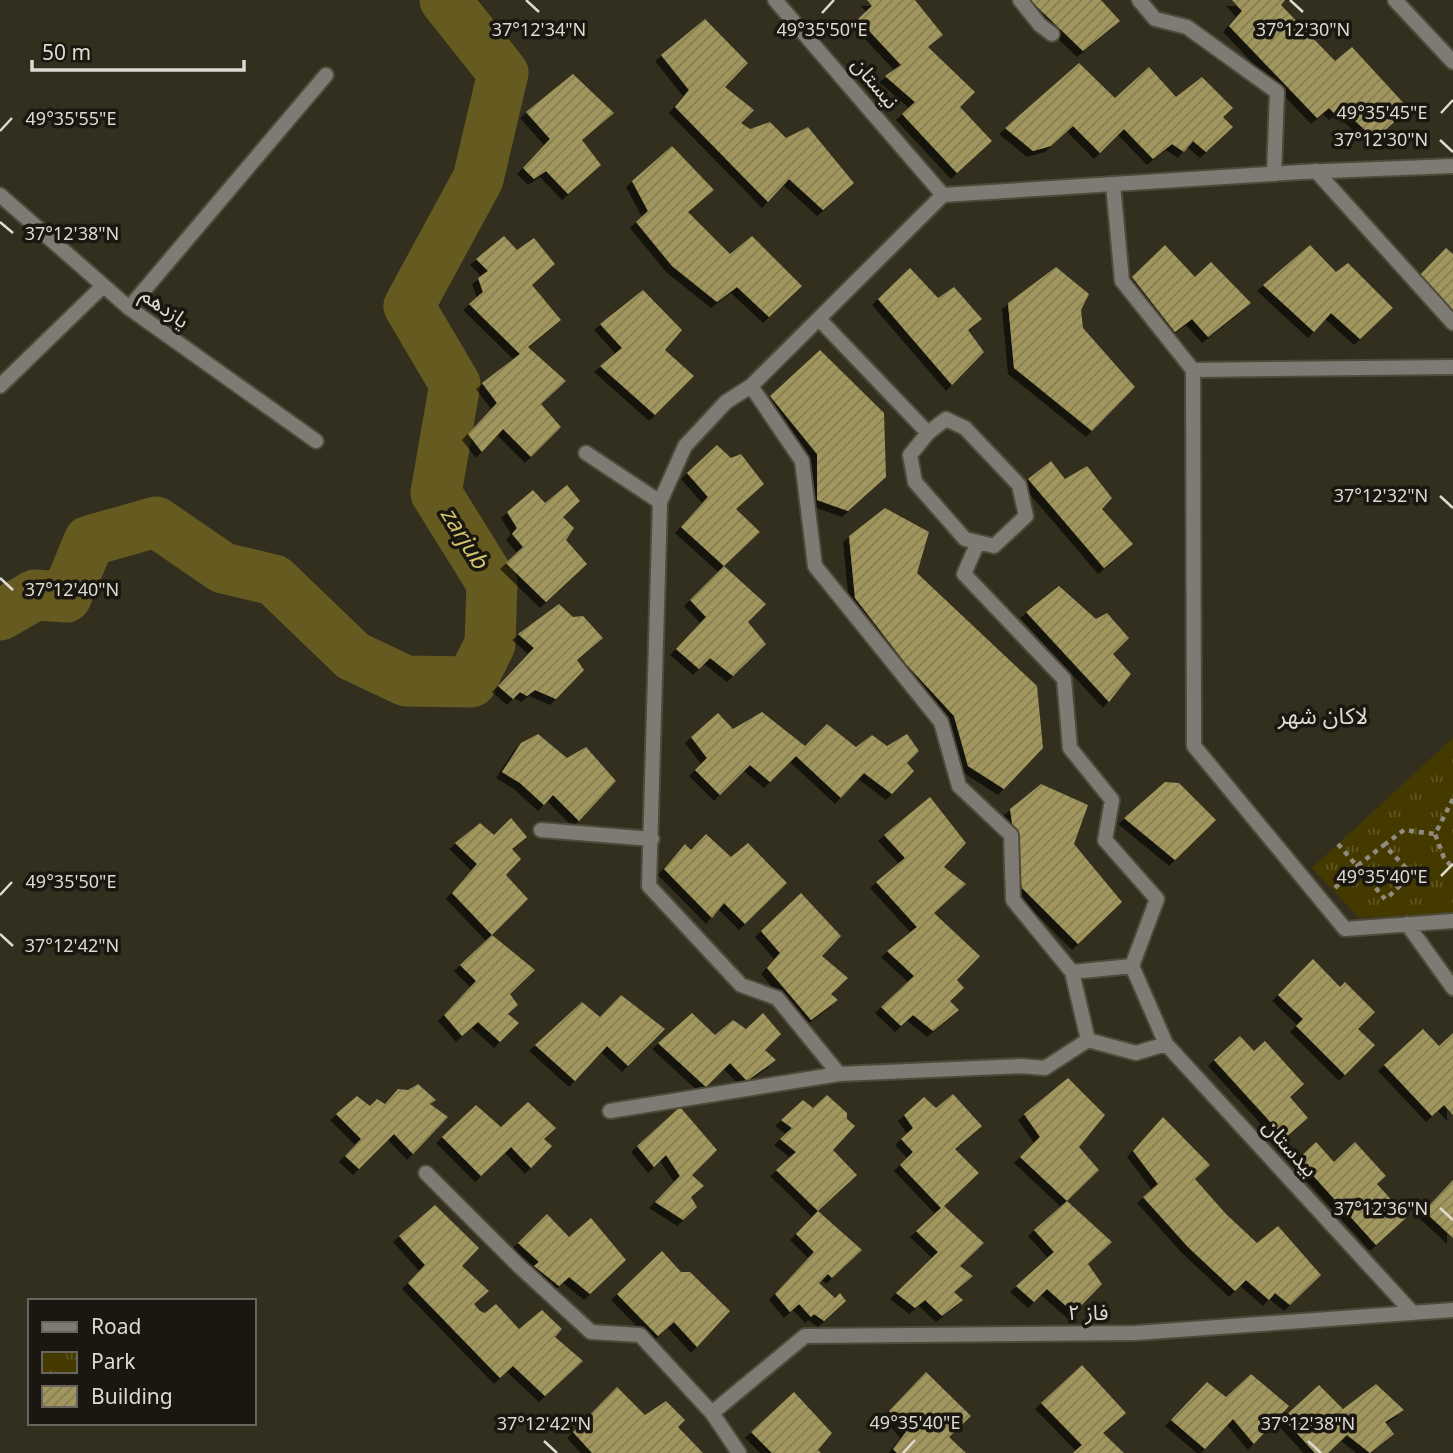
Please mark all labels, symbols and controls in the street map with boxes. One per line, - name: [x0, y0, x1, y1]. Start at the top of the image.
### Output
- text: 37°12'34"N: [492, 11, 586, 49]
- text: 49°35'50"E: [777, 11, 867, 49]
- text: 37°12'30"N: [1256, 11, 1350, 49]
- scale bar: [32, 28, 243, 72]
- text: 50 m: [42, 31, 91, 75]
- street label: نیستان: [839, 46, 911, 120]
- text: 49°35'45"E: [1337, 94, 1427, 132]
- text: 49°35'55"E: [26, 100, 116, 138]
- text: 37°12'30"N: [1334, 121, 1428, 159]
- text: 37°12'38"N: [25, 215, 119, 253]
- street label: یازدهم: [130, 275, 200, 341]
- text: 37°12'32"N: [1334, 477, 1428, 515]
- water label: zarjub: [425, 496, 504, 581]
- text: 37°12'40"N: [25, 571, 119, 609]
- district label: لاکان شهر: [1277, 692, 1368, 741]
- text: 49°35'40"E: [1337, 858, 1427, 896]
- text: 49°35'50"E: [26, 863, 116, 901]
- text: 37°12'42"N: [25, 927, 119, 965]
- street label: بیدستان: [1250, 1107, 1330, 1189]
- text: 37°12'36"N: [1334, 1190, 1428, 1228]
- street label: فاز ۲: [1068, 1291, 1108, 1335]
- legend: [28, 1299, 256, 1425]
- text: Road: [91, 1305, 141, 1349]
- text: Park: [91, 1340, 136, 1384]
- text: Building: [91, 1375, 173, 1419]
- text: 49°35'40"E: [870, 1404, 960, 1442]
- text: 37°12'42"N: [497, 1405, 591, 1443]
- text: 37°12'38"N: [1261, 1405, 1355, 1443]

